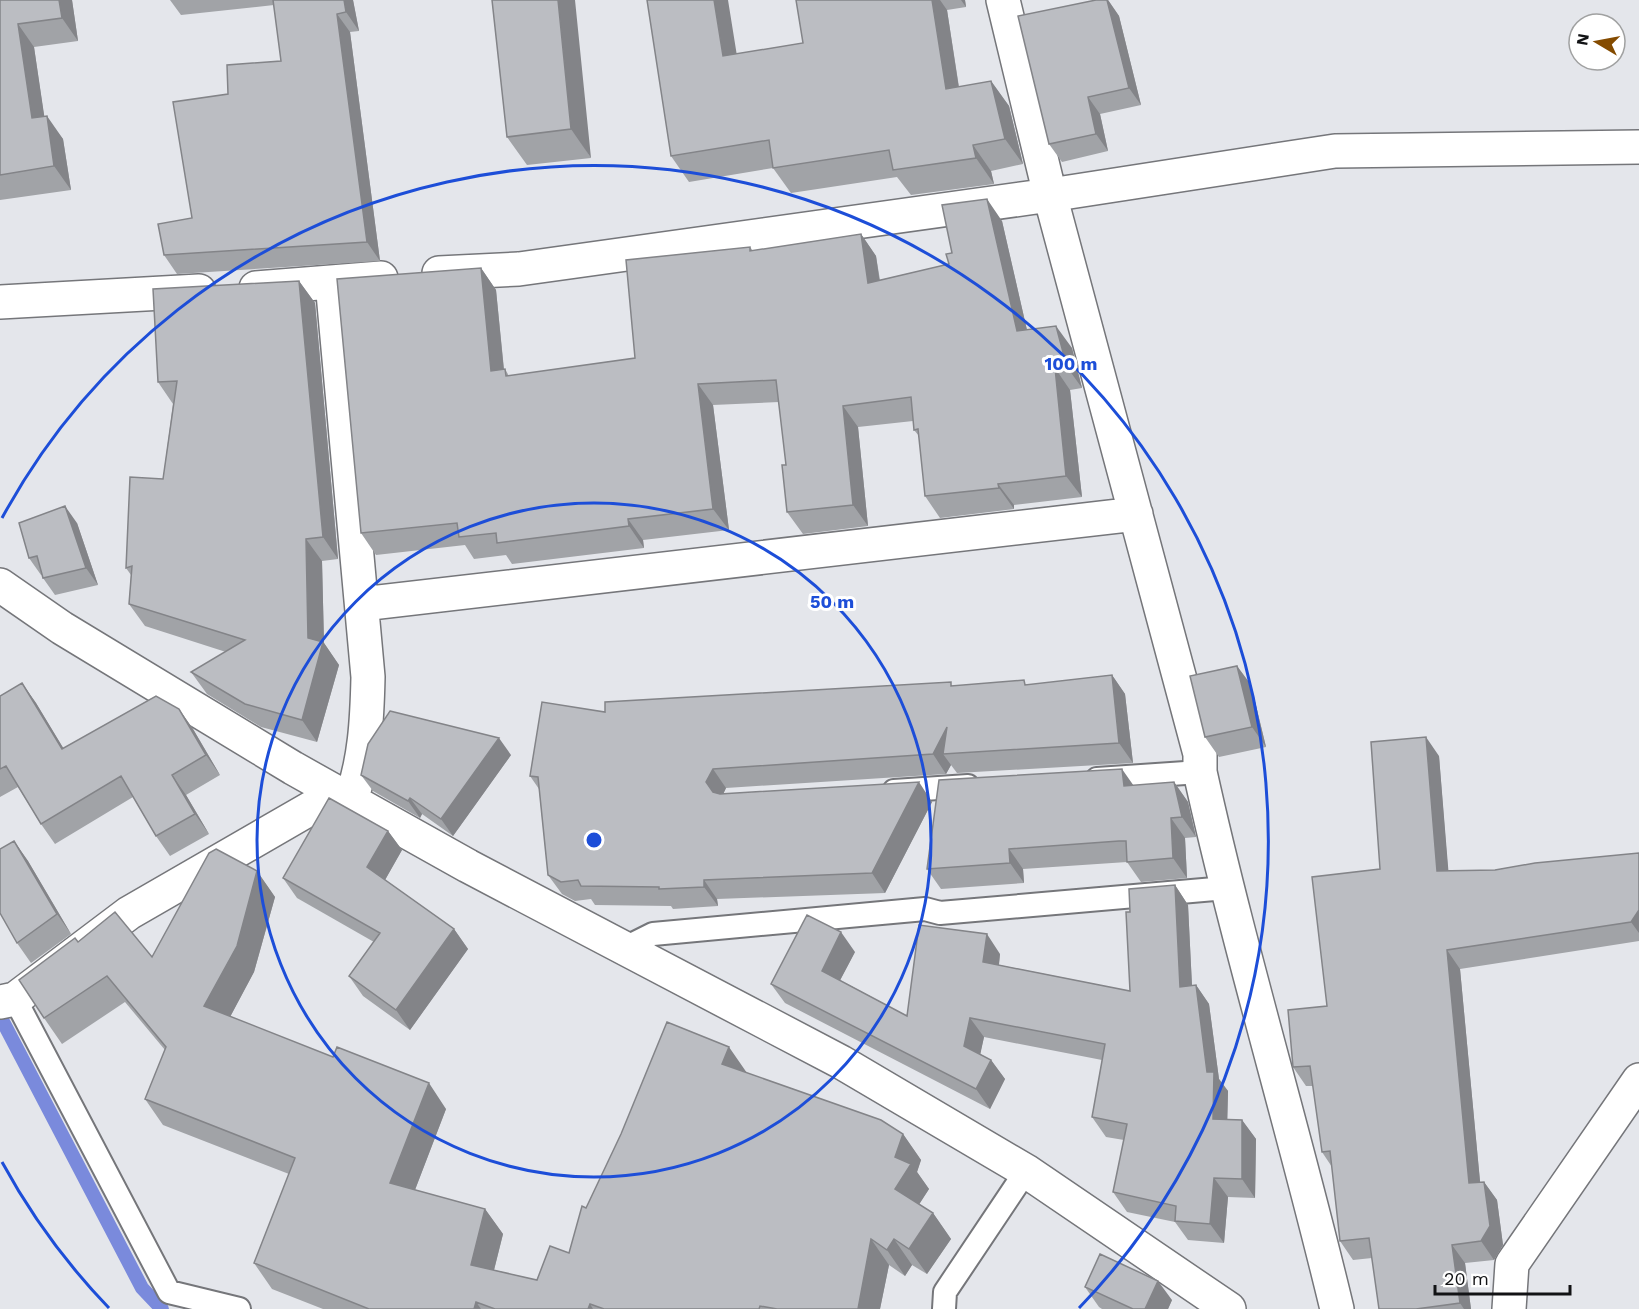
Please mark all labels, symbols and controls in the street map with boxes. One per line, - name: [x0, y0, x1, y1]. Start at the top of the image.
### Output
- north arrow: [1567, 12, 1627, 72]
- text: N: [1572, 32, 1593, 47]
- text: 100 m: [1044, 353, 1098, 374]
- text: 50 m: [810, 591, 854, 612]
- centre of rings: [584, 830, 604, 850]
- scale bar: [1435, 1258, 1570, 1296]
- text: 20 m: [1444, 1268, 1489, 1289]

